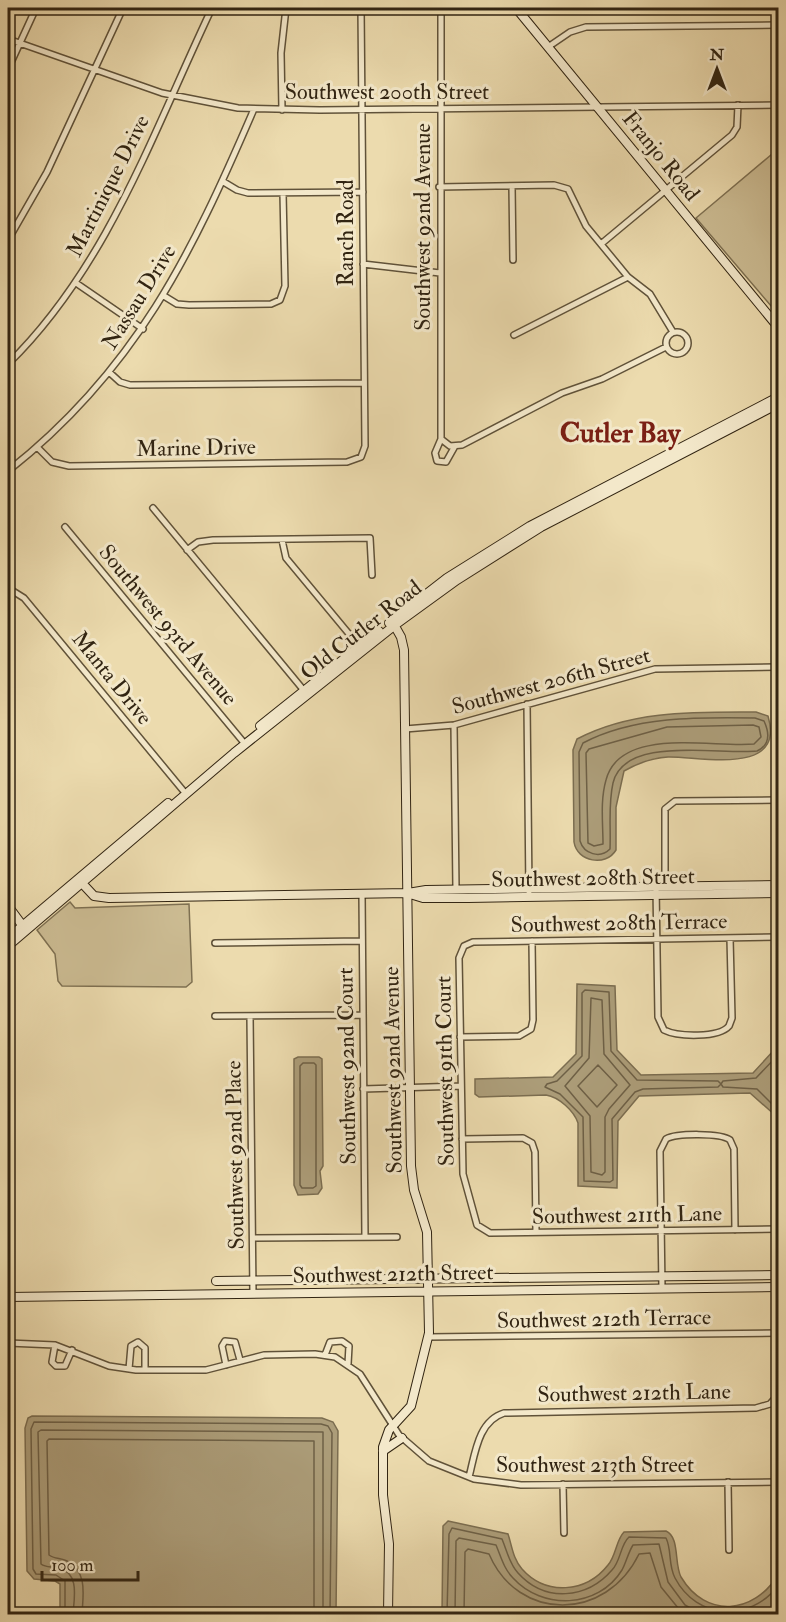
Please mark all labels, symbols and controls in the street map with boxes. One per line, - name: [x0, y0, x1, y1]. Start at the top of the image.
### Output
- north arrow: [687, 39, 747, 99]
- text: N: [709, 45, 725, 65]
- street label: Southwest 200th Street: [285, 78, 489, 106]
- street label: Franjo Road: [616, 105, 706, 207]
- street label: Martinique Drive: [60, 110, 156, 262]
- street label: Southwest 92nd Avenue: [409, 123, 437, 331]
- street label: Ranch Road: [332, 179, 360, 287]
- street label: Nassau Drive: [96, 239, 182, 355]
- district label: Cutler Bay: [560, 416, 682, 451]
- street label: Marine Drive: [136, 433, 256, 463]
- street label: Southwest 93rd Avenue: [93, 539, 243, 711]
- street label: Old Cutler Road: [295, 574, 428, 686]
- street label: Manta Drive: [66, 625, 158, 731]
- street label: Southwest 206th Street: [449, 641, 653, 721]
- street label: Southwest 208th Street: [491, 862, 695, 894]
- street label: Southwest 208th Terrace: [510, 907, 728, 939]
- street label: Southwest 92nd Avenue: [377, 966, 409, 1174]
- street label: Southwest 92nd Court: [331, 967, 363, 1165]
- street label: Southwest 91th Court: [429, 976, 461, 1166]
- street label: Southwest 92nd Place: [219, 1060, 251, 1250]
- street label: Southwest 211th Lane: [532, 1199, 722, 1231]
- street label: Southwest 212th Street: [292, 1258, 494, 1290]
- street label: Southwest 212th Terrace: [497, 1303, 711, 1335]
- street label: Southwest 212th Lane: [537, 1377, 731, 1409]
- street label: Southwest 213th Street: [496, 1451, 694, 1479]
- scale bar: [42, 1544, 138, 1582]
- text: 100 m: [51, 1554, 94, 1577]

